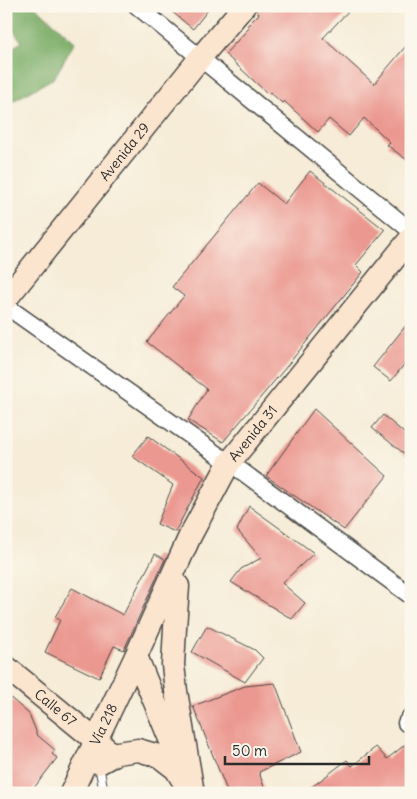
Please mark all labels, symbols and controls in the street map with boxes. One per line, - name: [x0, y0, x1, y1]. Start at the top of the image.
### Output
- street label: Avenida 29: [96, 119, 153, 185]
- street label: Avenida 31: [225, 402, 281, 465]
- street label: Calle 67: [31, 685, 80, 730]
- street label: Vía 218: [86, 700, 121, 748]
- scale bar: [225, 734, 368, 766]
- text: 50 m: [232, 741, 267, 760]

